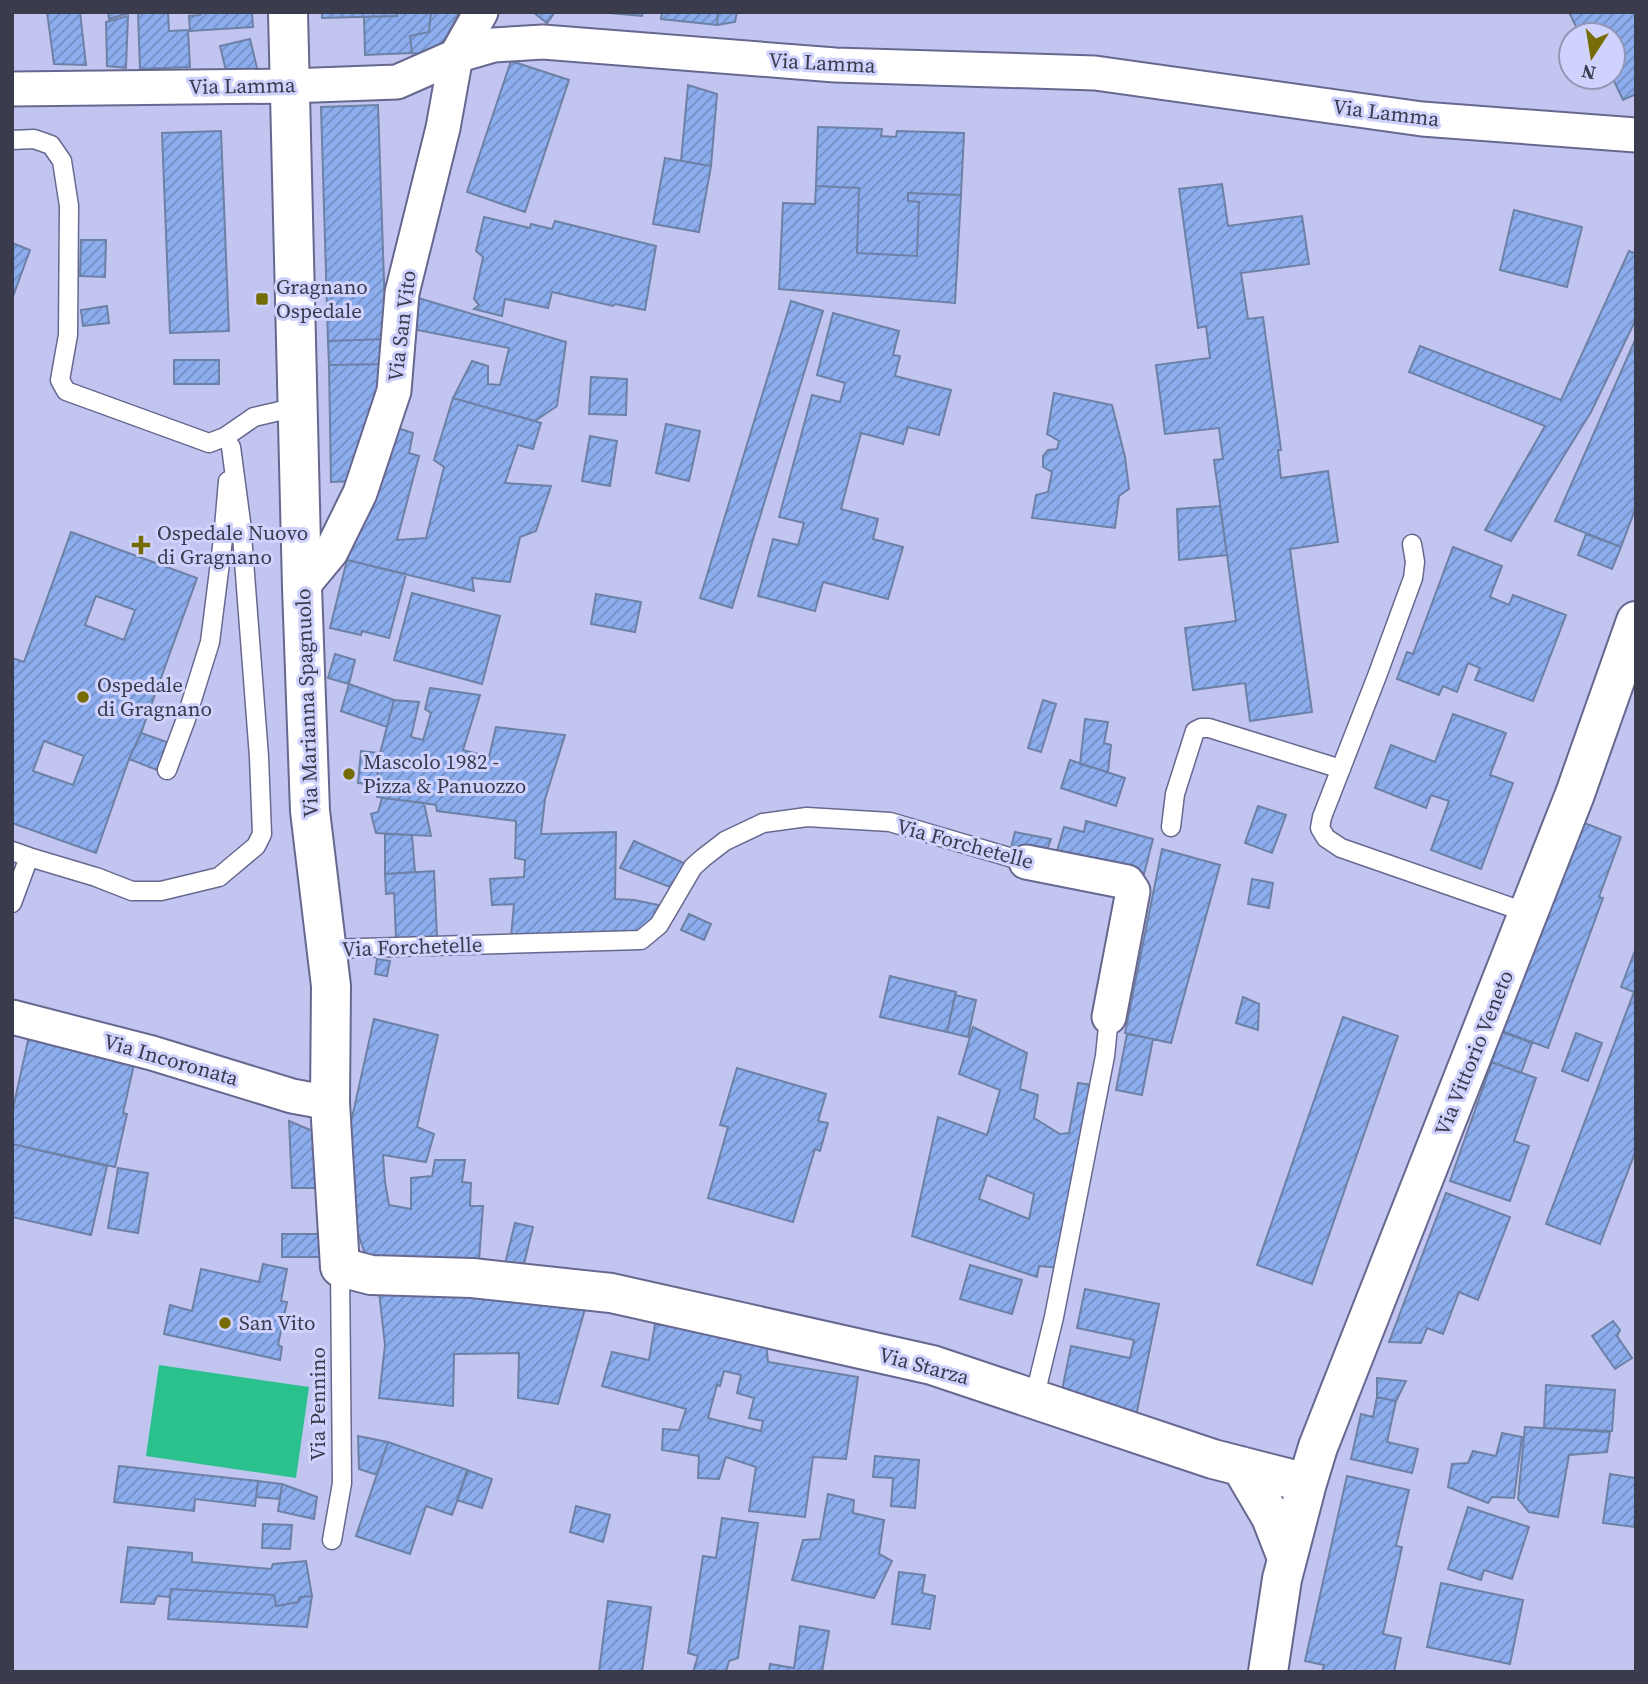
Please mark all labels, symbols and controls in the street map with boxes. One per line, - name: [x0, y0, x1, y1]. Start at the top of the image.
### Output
- north arrow: [1557, 21, 1627, 91]
- street label: Via Lamma: [768, 45, 877, 80]
- text: N: [1579, 58, 1598, 87]
- street label: Via Lamma: [188, 70, 296, 101]
- street label: Via Lamma: [1331, 92, 1441, 133]
- street label: Via San Vito: [380, 269, 423, 383]
- place label: Gragnano Ospedale: [276, 272, 368, 325]
- marker: Gragnano Ospedale: [254, 291, 270, 307]
- place label: Ospedale Nuovo di Gragnano: [157, 518, 308, 571]
- marker: Ospedale Nuovo di Gragnano: [131, 535, 151, 555]
- street label: Via Marianna Spagnuolo: [288, 588, 325, 818]
- place label: Ospedale di Gragnano: [97, 670, 212, 723]
- marker: Ospedale di Gragnano: [75, 689, 91, 705]
- place label: Mascolo 1982 - Pizza & Panuozzo: [363, 747, 526, 800]
- marker: Mascolo 1982 - Pizza & Panuozzo: [341, 766, 357, 782]
- street label: Via Forchetelle: [893, 811, 1037, 876]
- street label: Via Forchetelle: [341, 930, 483, 963]
- street label: Via Vittorio Veneto: [1427, 966, 1520, 1140]
- street label: Via Incoronata: [100, 1026, 242, 1093]
- place label: San Vito: [239, 1308, 315, 1337]
- marker: San Vito: [217, 1315, 233, 1331]
- street label: Via Starza: [876, 1340, 973, 1392]
- street label: Via Pennino: [303, 1347, 332, 1461]

